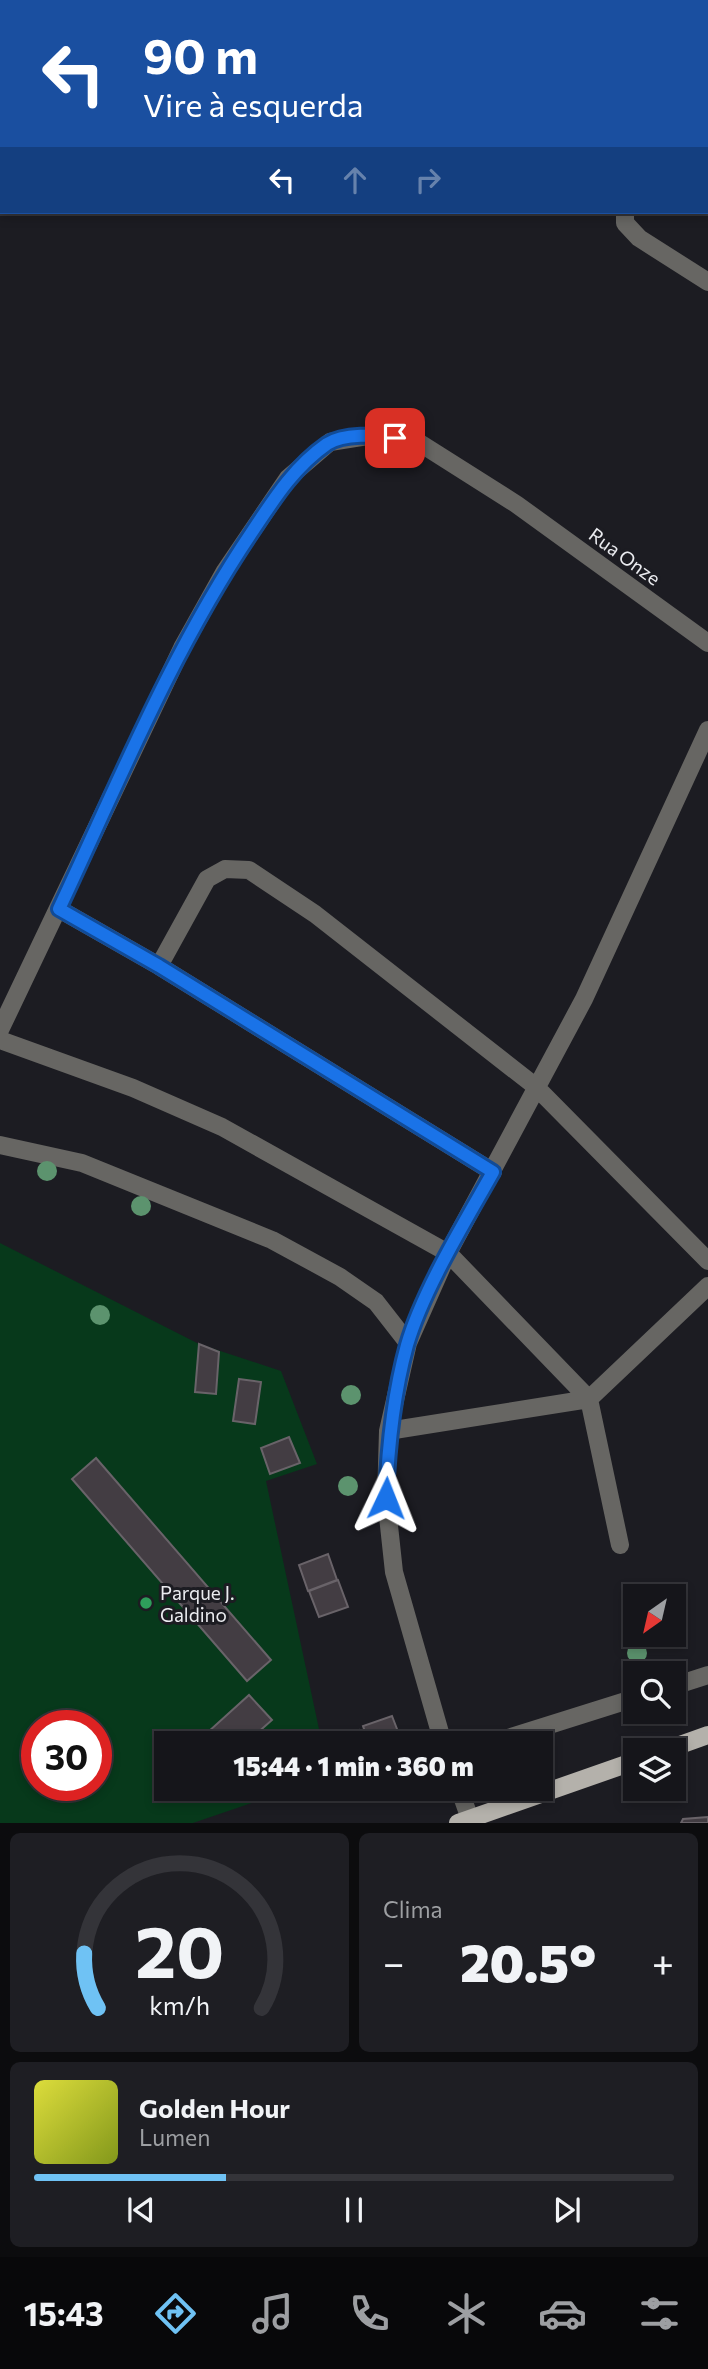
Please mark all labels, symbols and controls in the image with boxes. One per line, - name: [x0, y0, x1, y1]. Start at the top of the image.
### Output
- text: 90 m: [143, 24, 258, 84]
- icon: left: [28, 28, 119, 119]
- text: Vire à esquerda: [143, 84, 364, 124]
- icon: left: [263, 161, 301, 199]
- icon: ahead: [336, 161, 374, 199]
- icon: right: [409, 161, 447, 199]
- pin: [365, 408, 425, 468]
- icon: arrive: [376, 419, 414, 457]
- street label: Rua Onze: [585, 522, 665, 590]
- position arrow: [349, 1461, 423, 1535]
- place label: Parque J. Galdino: [160, 1581, 235, 1626]
- north arrow: [623, 1584, 686, 1647]
- map controls: [623, 1584, 686, 1801]
- marker: Parque J. Galdino: [138, 1595, 154, 1611]
- button: search: [623, 1661, 686, 1724]
- speed limit sign: 30: [21, 1710, 112, 1801]
- button: layers: [623, 1738, 686, 1801]
- text: 15:44 · 1 min · 360 m: [233, 1750, 474, 1781]
- text: Clima: [383, 1895, 443, 1923]
- text: 20: [135, 1905, 224, 1994]
- text: 20.5°: [460, 1929, 596, 1993]
- text: −: [383, 1938, 405, 1985]
- text: +: [652, 1938, 674, 1985]
- text: km/h: [149, 1990, 210, 2020]
- text: Golden Hour: [139, 2092, 290, 2123]
- text: Lumen: [139, 2123, 210, 2151]
- icon: previous: [122, 2191, 160, 2229]
- icon: pause: [335, 2191, 373, 2229]
- icon: next: [548, 2191, 586, 2229]
- icon: directions: [151, 2289, 200, 2338]
- icon: music: [248, 2289, 297, 2338]
- icon: phone: [345, 2289, 394, 2338]
- icon: climate: [442, 2289, 491, 2338]
- icon: car: [538, 2289, 587, 2338]
- icon: filters: [635, 2289, 684, 2338]
- text: 15:43: [24, 2293, 104, 2333]

